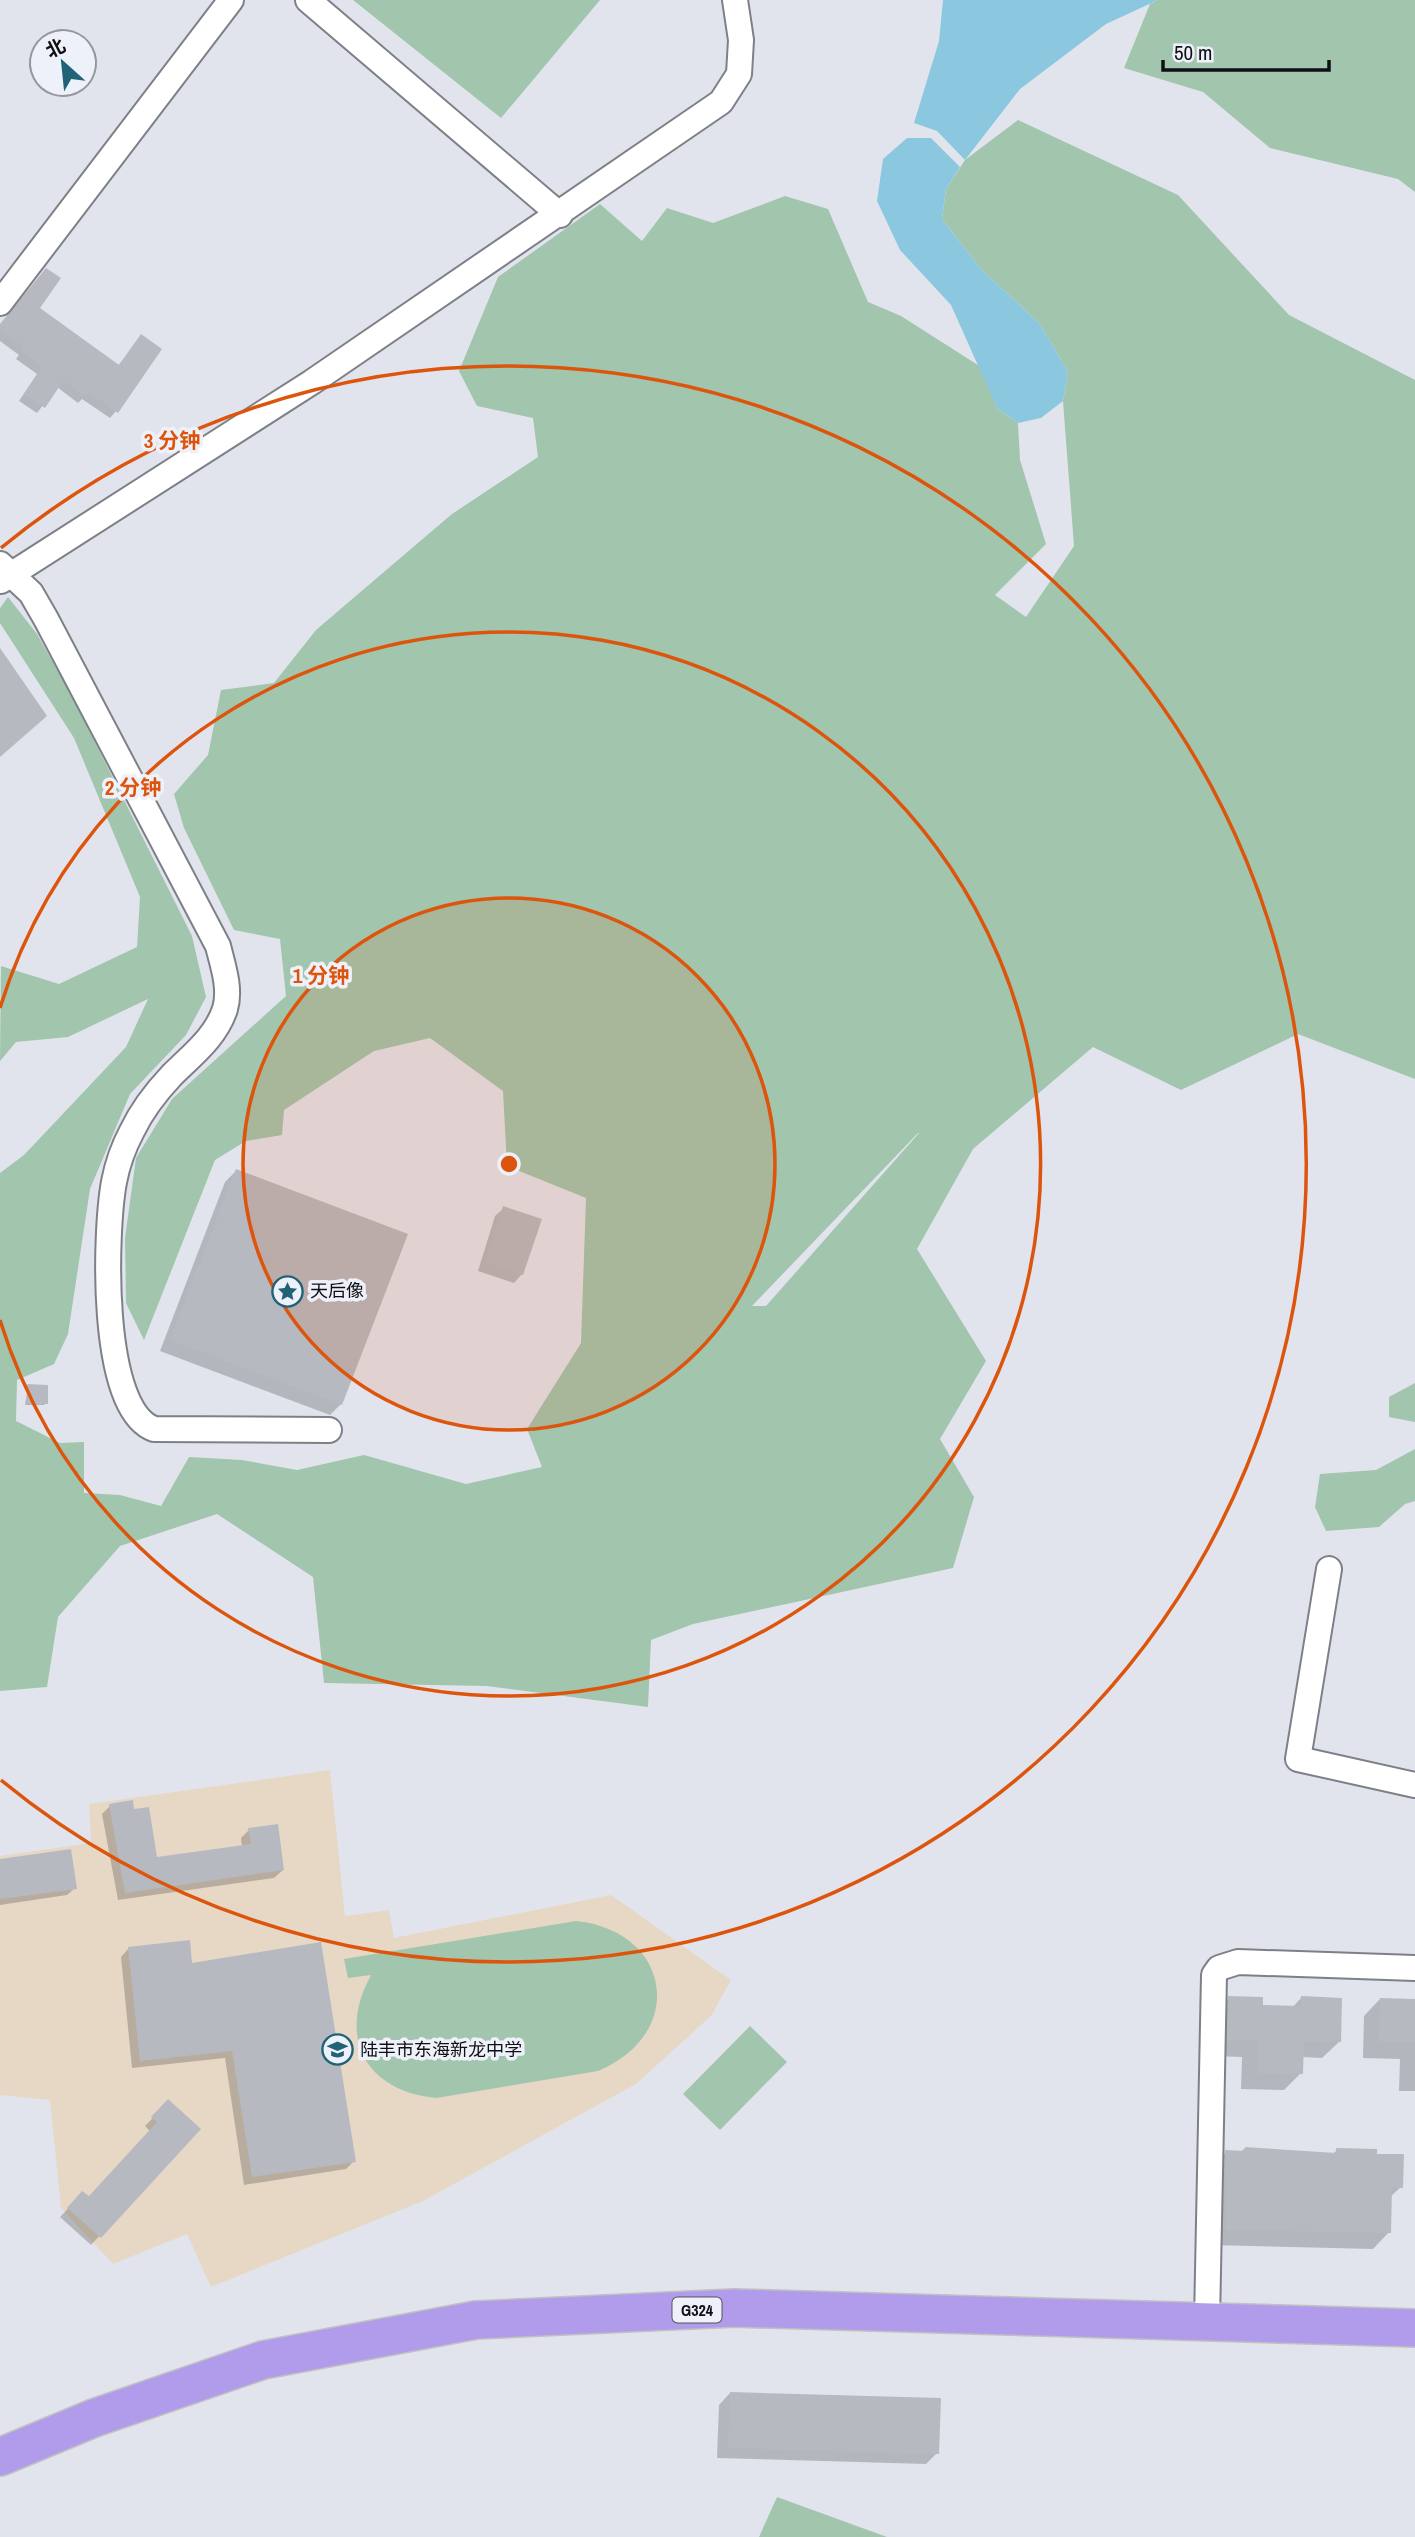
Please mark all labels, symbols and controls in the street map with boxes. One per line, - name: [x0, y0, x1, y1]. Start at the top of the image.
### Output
- north arrow: [28, 28, 98, 98]
- scale bar: [1163, 28, 1329, 72]
- text: 北: [41, 32, 70, 64]
- text: 50 m: [1174, 38, 1212, 67]
- text: 3 分钟: [144, 426, 200, 455]
- text: 2 分钟: [105, 773, 161, 802]
- text: 1 分钟: [293, 961, 349, 990]
- centre of rings: [497, 1152, 521, 1176]
- place icon: 天后像: [270, 1274, 304, 1308]
- place label: 天后像: [310, 1278, 364, 1303]
- school or university icon: 陆丰市东海新龙中学: [320, 2033, 354, 2067]
- place label: 陆丰市东海新龙中学: [360, 2037, 522, 2062]
- road number: G324: [672, 2298, 722, 2322]

